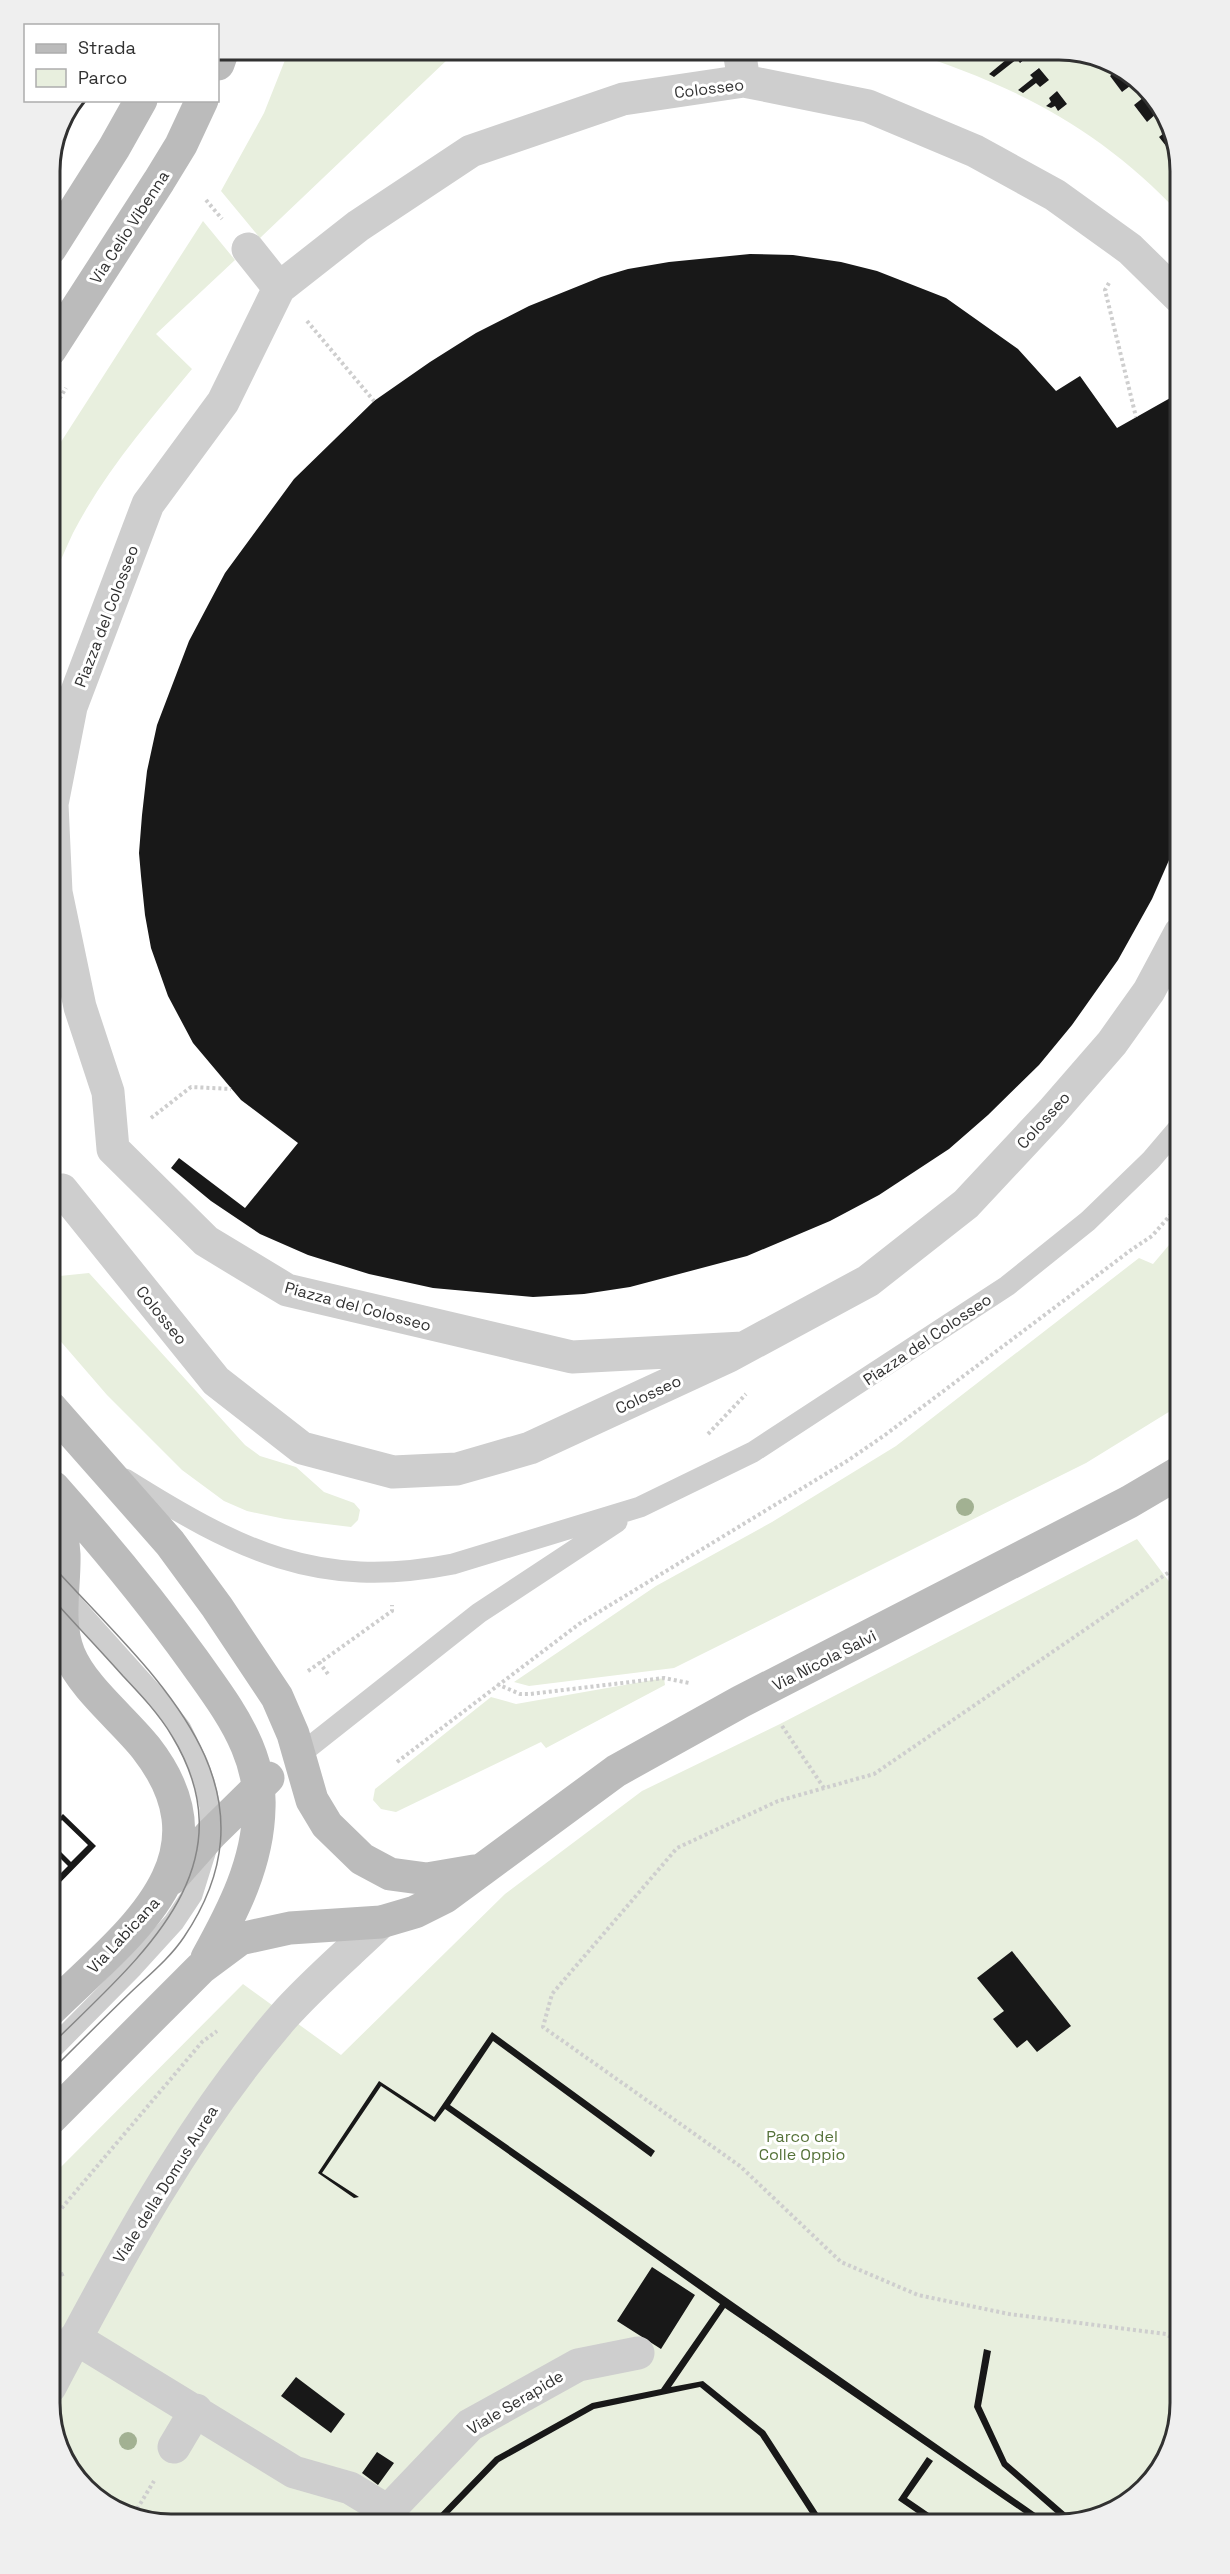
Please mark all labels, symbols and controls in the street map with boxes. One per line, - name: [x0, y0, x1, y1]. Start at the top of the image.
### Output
- legend: [24, 24, 219, 102]
- text: Strada: [78, 36, 136, 59]
- text: Parco: [78, 66, 127, 89]
- street label: Colosseo: [673, 74, 745, 103]
- street label: Via Celio Vibenna: [85, 167, 174, 288]
- street label: Piazza del Colosseo: [70, 542, 143, 690]
- street label: Colosseo: [1012, 1087, 1075, 1153]
- street label: Piazza del Colosseo: [282, 1277, 433, 1336]
- street label: Colosseo: [131, 1281, 192, 1349]
- street label: Piazza del Colosseo: [859, 1289, 996, 1390]
- street label: Colosseo: [612, 1370, 684, 1419]
- street label: Via Nicola Salvi: [769, 1625, 880, 1696]
- street label: Via Labicana: [83, 1893, 164, 1978]
- street label: Viale della Domus Aurea: [108, 2102, 223, 2267]
- park label: Parco del Colle Oppio: [759, 2126, 845, 2165]
- street label: Viale Serapide: [463, 2365, 567, 2439]

